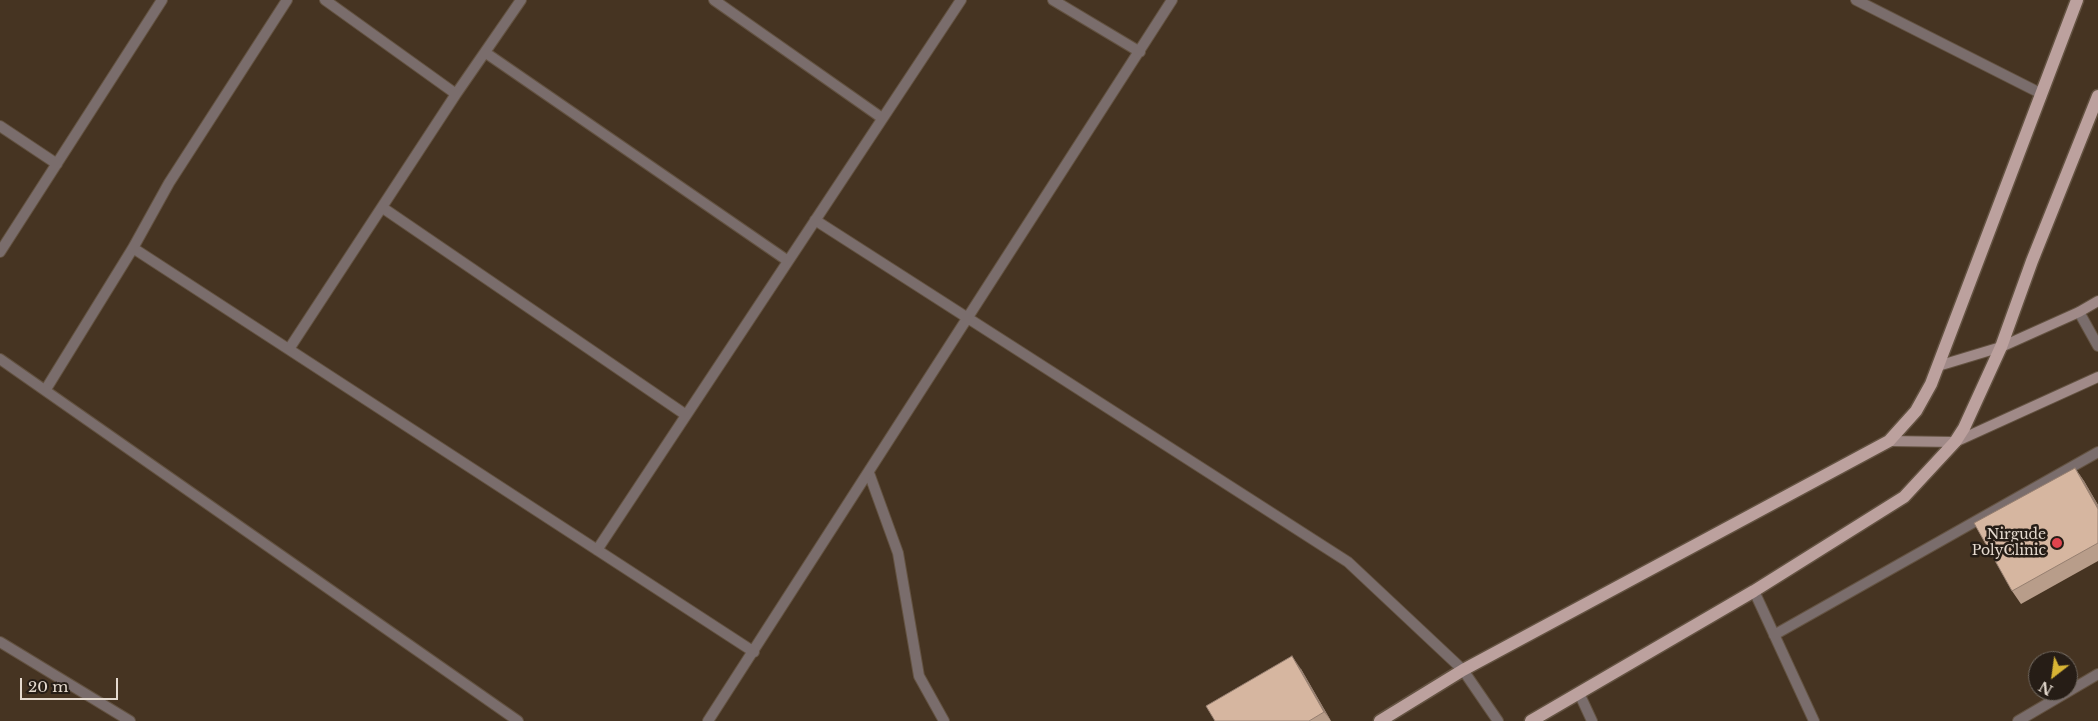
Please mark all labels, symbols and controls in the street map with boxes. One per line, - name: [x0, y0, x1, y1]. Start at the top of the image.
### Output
- place label: Nirgude PolyClinic: [1972, 527, 2046, 560]
- marker: Nirgude PolyClinic: [2050, 536, 2064, 550]
- north arrow: [2028, 651, 2078, 701]
- scale bar: [22, 668, 120, 700]
- text: 20 m: [28, 677, 68, 696]
- text: N: [2036, 677, 2056, 699]

